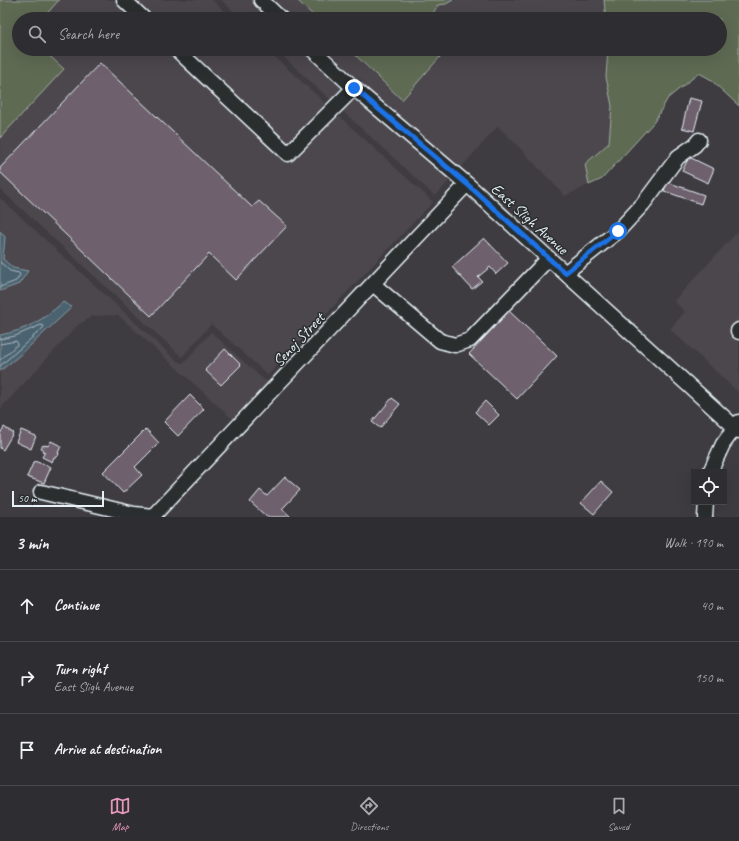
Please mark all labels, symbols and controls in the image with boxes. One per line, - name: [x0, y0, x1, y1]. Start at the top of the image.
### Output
- search box: [12, 12, 727, 56]
- icon: search: [26, 23, 48, 45]
- text: Search here: [58, 25, 119, 44]
- route end: [345, 79, 363, 97]
- street label: East Sligh Avenue: [487, 179, 573, 260]
- route start: [609, 222, 627, 240]
- street label: Senoj Street: [269, 307, 330, 371]
- map controls: [691, 469, 727, 505]
- button: locate: [691, 469, 727, 505]
- scale bar: [12, 489, 104, 508]
- text: 50 m: [18, 491, 37, 505]
- text: 3 min: [16, 533, 49, 554]
- text: Walk · 190 m: [664, 535, 723, 551]
- icon: ahead: [16, 595, 38, 617]
- text: Continue: [54, 596, 99, 615]
- text: 40 m: [701, 598, 723, 614]
- text: Turn right: [54, 660, 107, 679]
- icon: right: [16, 667, 38, 689]
- text: 150 m: [695, 670, 723, 686]
- text: East Sligh Avenue: [54, 679, 133, 695]
- icon: arrive: [16, 739, 38, 761]
- text: Arrive at destination: [54, 740, 161, 759]
- tab: Map: [109, 795, 131, 833]
- tab: Directions: [350, 795, 389, 833]
- tab: Saved: [608, 795, 630, 833]

